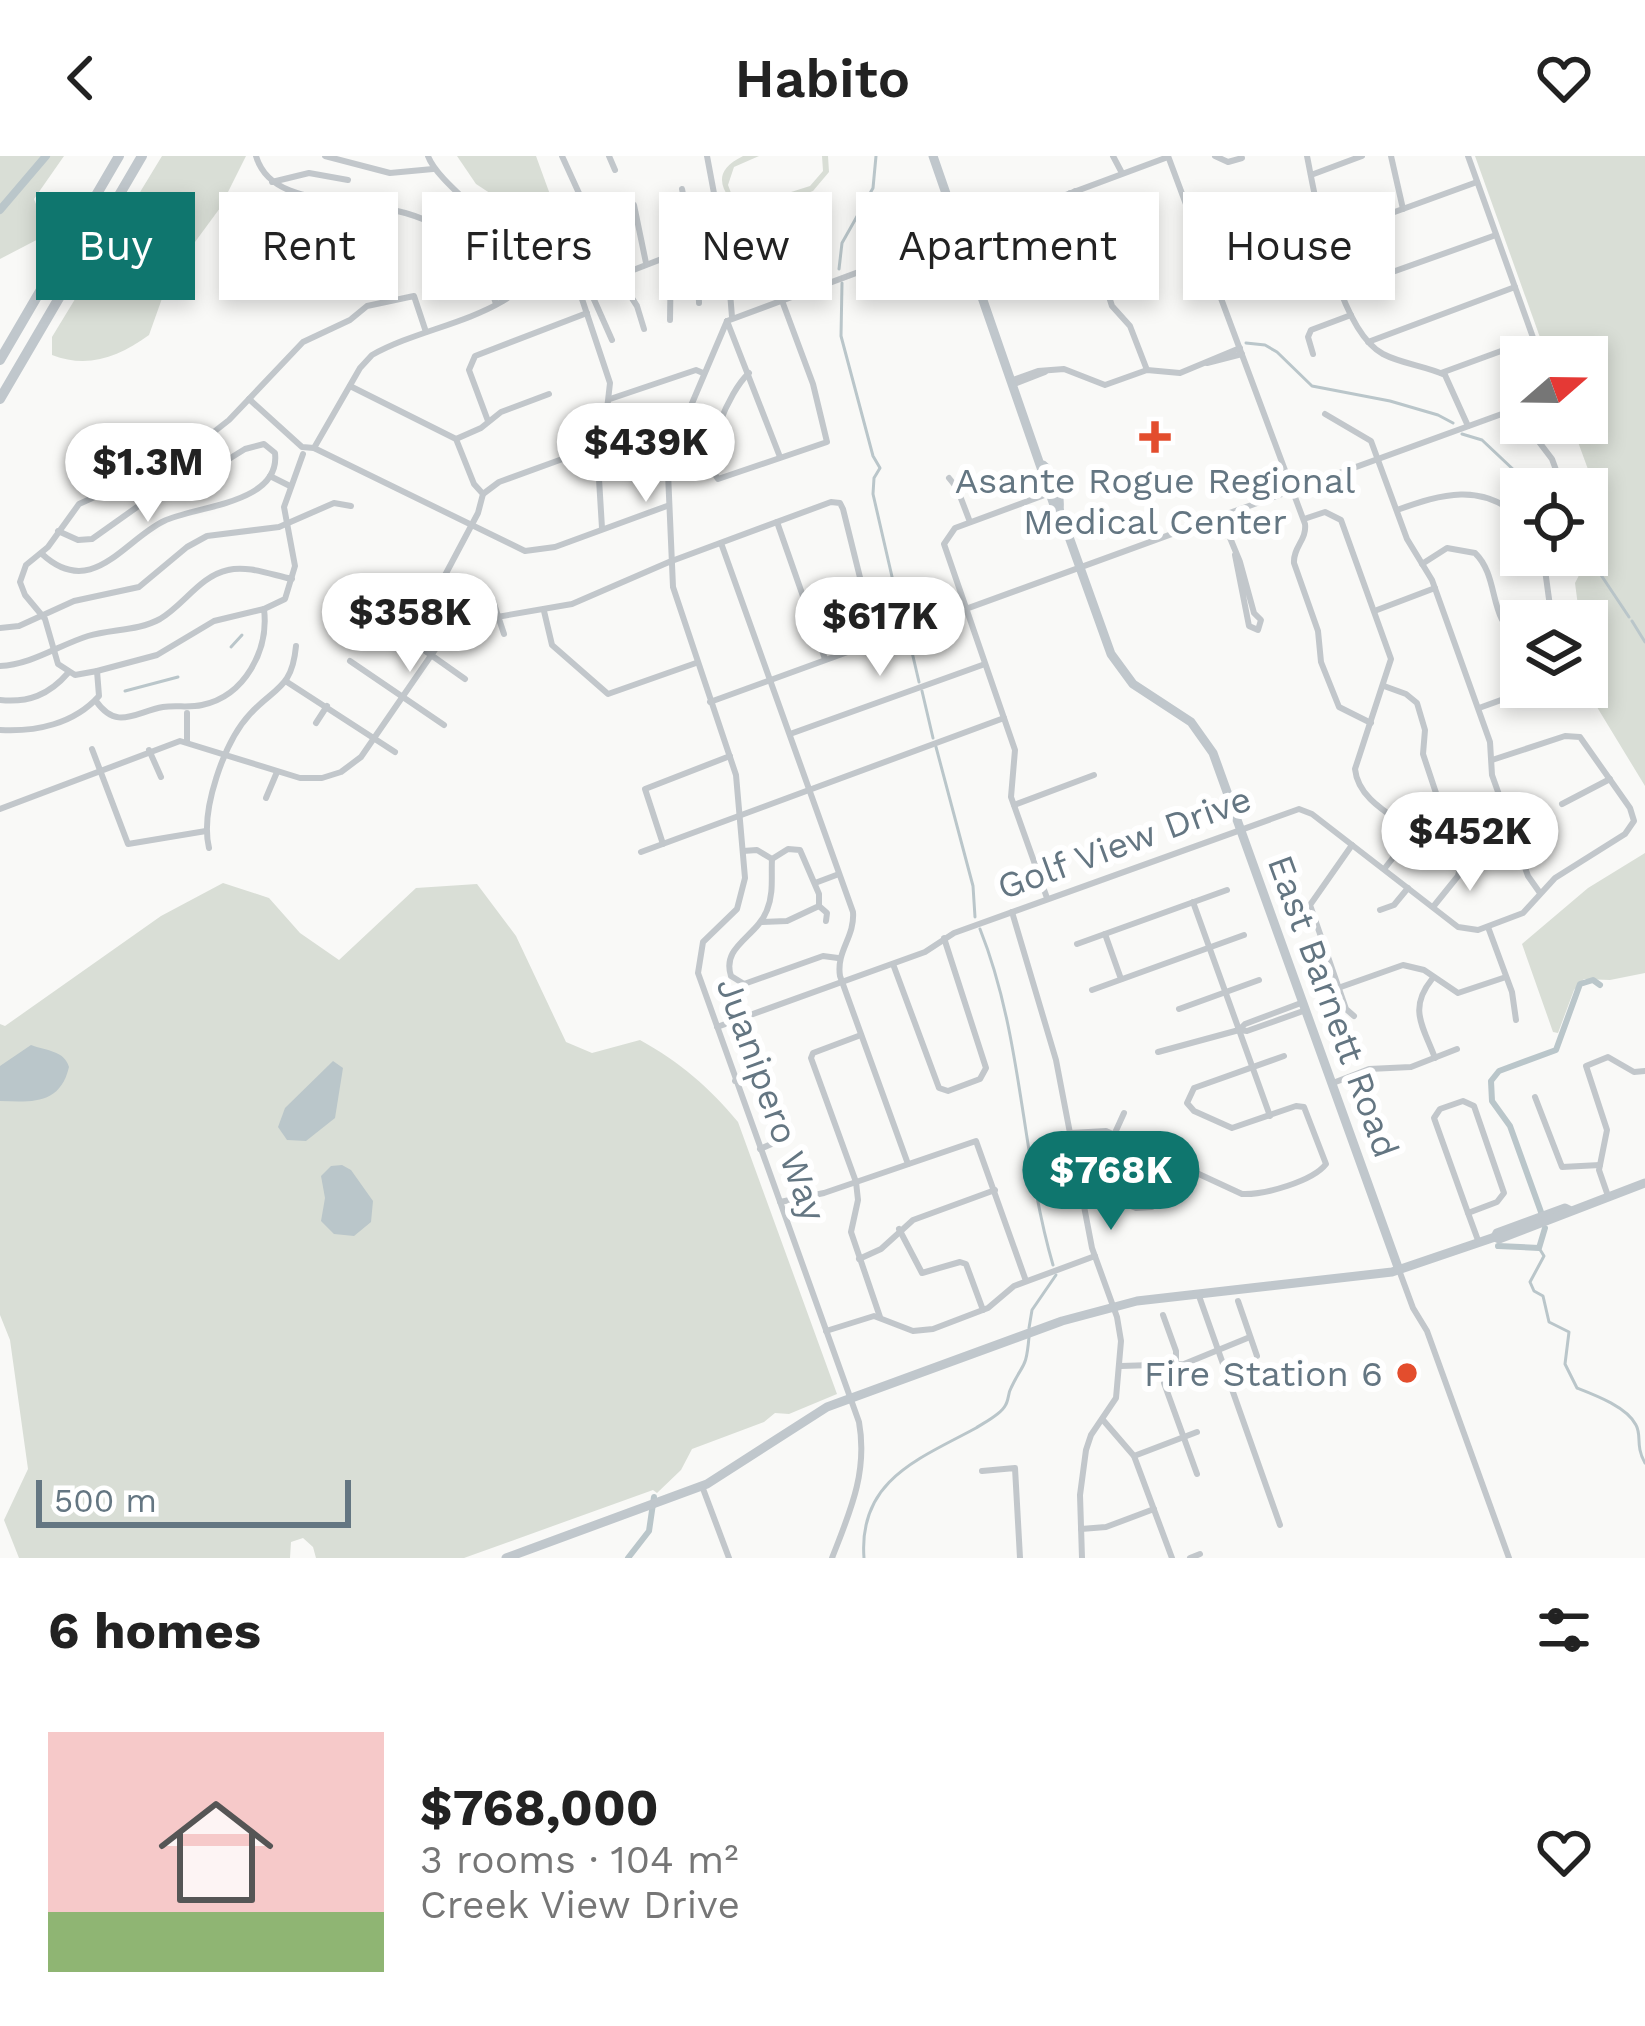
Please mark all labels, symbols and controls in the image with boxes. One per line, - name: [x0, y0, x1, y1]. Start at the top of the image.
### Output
- icon: back: [48, 45, 114, 111]
- icon: heart: [1531, 45, 1597, 111]
- text: Habito: [735, 47, 910, 110]
- chip: Buy: [36, 192, 195, 300]
- chip: Rent: [219, 192, 398, 300]
- chip: Filters: [422, 192, 635, 300]
- chip: New: [659, 192, 832, 300]
- chip: Apartment: [856, 192, 1159, 300]
- chip: House: [1183, 192, 1395, 300]
- north arrow: [1500, 336, 1608, 444]
- map controls: [1500, 336, 1608, 708]
- pin: $439K: [562, 403, 730, 505]
- text: $439K: [584, 419, 708, 464]
- marker: Asante Rogue Regional Medical Center: [1139, 421, 1171, 453]
- pin: $1.3M: [64, 423, 232, 525]
- text: $1.3M: [92, 439, 204, 484]
- place label: Asante Rogue Regional Medical Center: [955, 460, 1355, 543]
- button: locate: [1500, 468, 1608, 576]
- pin: $358K: [326, 573, 494, 675]
- pin: $617K: [796, 577, 964, 679]
- text: $358K: [349, 589, 471, 634]
- text: $617K: [822, 593, 938, 638]
- button: layers: [1500, 600, 1608, 708]
- street label: Golf View Drive: [992, 778, 1257, 908]
- pin: $452K: [1386, 792, 1554, 894]
- text: $452K: [1408, 808, 1532, 853]
- street label: East Barnett Road: [1259, 849, 1407, 1163]
- street label: Juanipero Way: [708, 972, 835, 1227]
- pin: $768K: [1027, 1131, 1195, 1233]
- text: $768K: [1049, 1147, 1173, 1192]
- place label: Fire Station 6: [1144, 1353, 1383, 1395]
- marker: Fire Station 6: [1394, 1360, 1420, 1386]
- scale bar: [36, 1474, 351, 1527]
- text: 500 m: [54, 1481, 157, 1520]
- icon: filters: [1531, 1597, 1597, 1663]
- text: 6 homes: [48, 1601, 261, 1660]
- text: $768,000: [420, 1778, 659, 1837]
- icon: home: [144, 1780, 288, 1924]
- icon: heart: [1531, 1819, 1597, 1885]
- text: 3 rooms · 104 m²: [420, 1837, 738, 1882]
- text: Creek View Drive: [420, 1882, 740, 1927]

